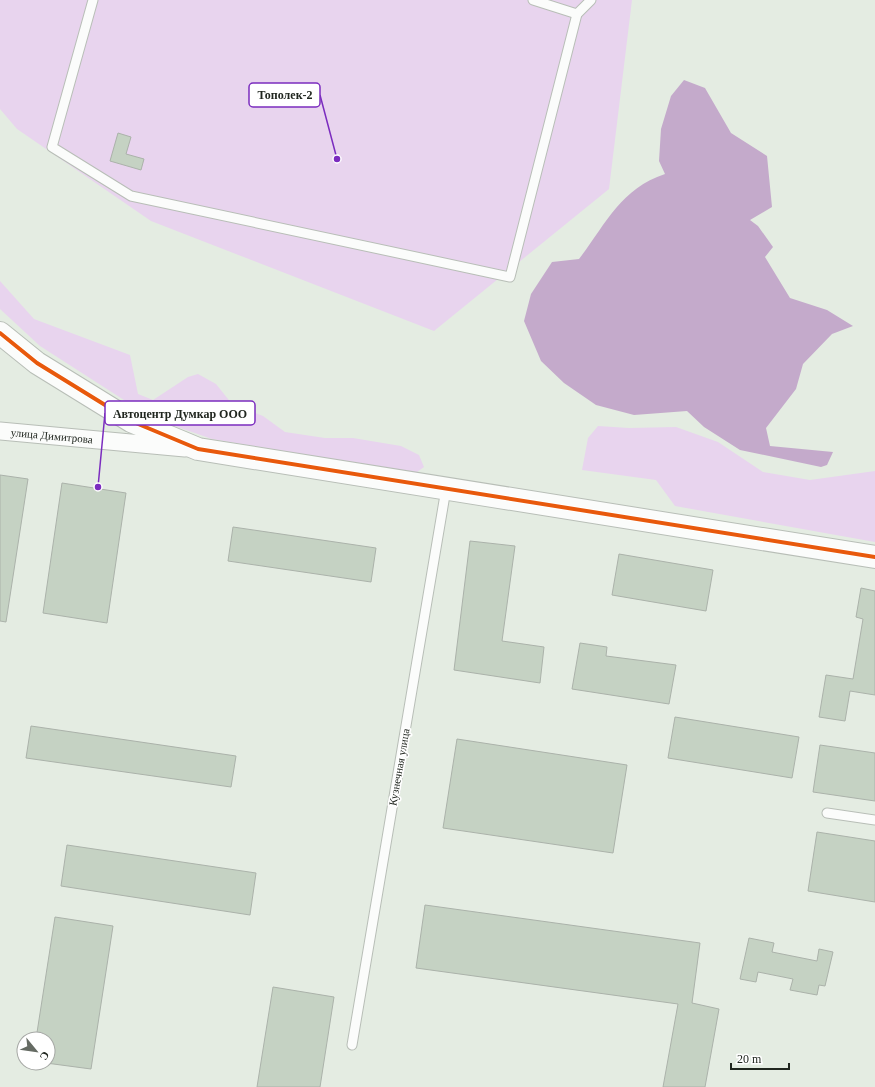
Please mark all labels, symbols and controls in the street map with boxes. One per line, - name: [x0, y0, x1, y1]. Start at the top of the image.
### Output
- callout: Тополек-2: [249, 83, 320, 107]
- text: Тополек-2: [257, 88, 313, 102]
- callout: Автоцентр Думкар ООО: [105, 401, 255, 425]
- text: Автоцентр Думкар ООО: [113, 407, 247, 421]
- street label: улица Димитрова: [10, 426, 93, 446]
- street label: Кузнечная улица: [386, 727, 412, 807]
- north arrow: [16, 1031, 56, 1071]
- scale bar: [731, 1045, 789, 1071]
- text: С: [38, 1049, 52, 1062]
- text: 20 m: [737, 1052, 762, 1066]

